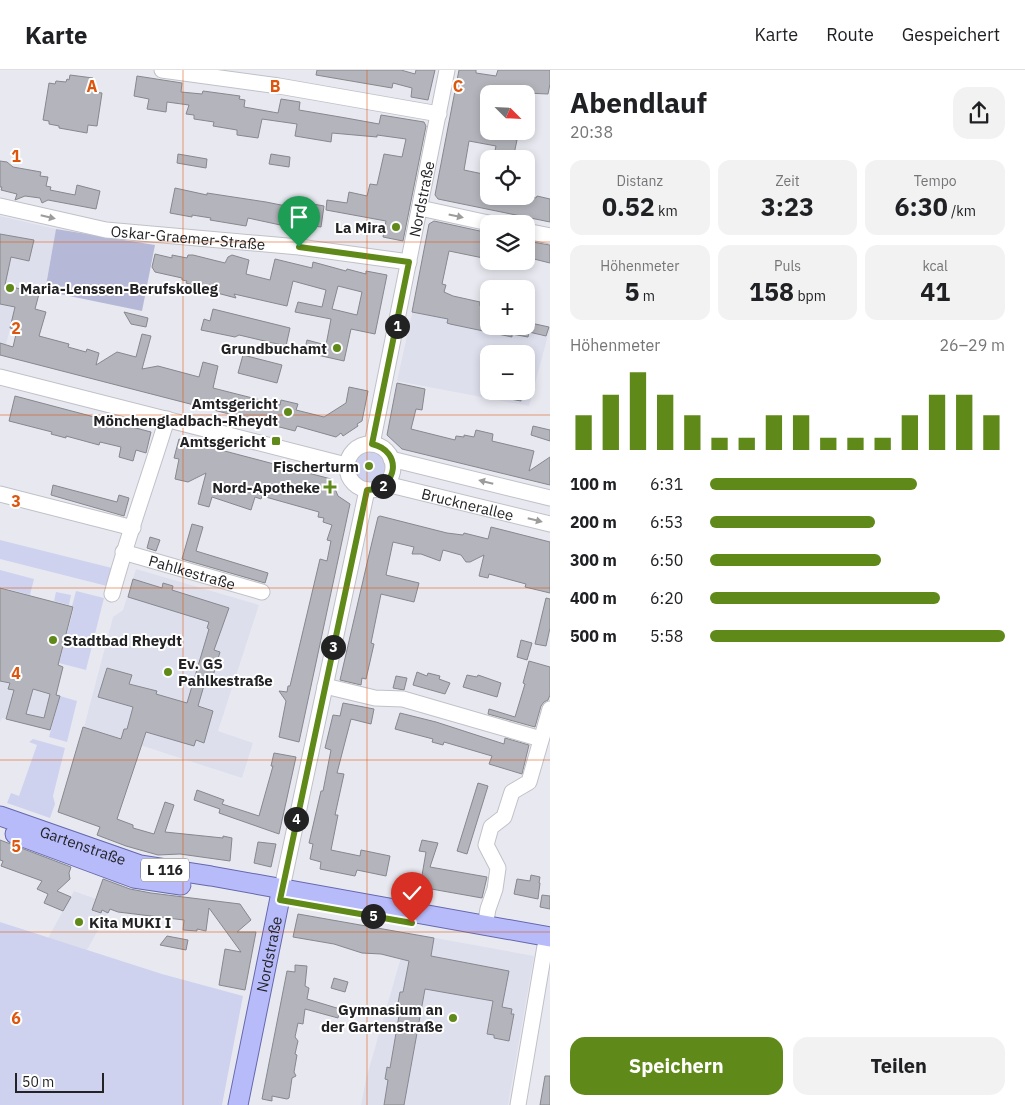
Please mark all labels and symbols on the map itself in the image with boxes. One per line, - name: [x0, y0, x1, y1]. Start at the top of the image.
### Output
- text: A: [87, 76, 98, 96]
- text: B: [270, 76, 281, 96]
- text: C: [453, 76, 463, 96]
- north arrow: [480, 85, 535, 140]
- text: 1: [11, 146, 21, 166]
- street label: Nordstraße: [404, 159, 438, 238]
- pin: [278, 196, 320, 247]
- one-way arrow: [449, 212, 464, 220]
- one-way arrow: [40, 213, 55, 221]
- place label: La Mira: [335, 218, 386, 237]
- street label: Oskar-Graemer-Straße: [110, 221, 266, 253]
- marker: La Mira: [390, 221, 402, 233]
- place label: Maria-Lenssen-Berufskolleg: [20, 279, 219, 298]
- marker: Maria-Lenssen-Berufskolleg: [4, 282, 16, 294]
- pin: 1: [384, 314, 410, 338]
- text: 2: [11, 318, 21, 338]
- place label: Grundbuchamt: [221, 339, 327, 358]
- marker: Grundbuchamt: [331, 342, 343, 354]
- place label: Amtsgericht Mönchengladbach-Rheydt: [93, 394, 278, 430]
- marker: Amtsgericht Mönchengladbach-Rheydt: [282, 406, 294, 418]
- place label: Amtsgericht: [180, 432, 266, 451]
- marker: Amtsgericht: [270, 435, 282, 447]
- place label: Fischerturm: [273, 457, 359, 476]
- marker: Fischerturm: [363, 460, 375, 472]
- pin: 2: [370, 474, 396, 498]
- place label: Nord-Apotheke: [212, 478, 320, 497]
- one-way arrow: [478, 478, 493, 486]
- marker: Nord-Apotheke: [324, 481, 336, 493]
- street label: Brucknerallee: [420, 484, 516, 524]
- text: 3: [11, 491, 21, 511]
- one-way arrow: [528, 517, 543, 525]
- street label: Pahlkestraße: [147, 550, 238, 593]
- place label: Stadtbad Rheydt: [63, 631, 182, 650]
- marker: Stadtbad Rheydt: [47, 634, 59, 646]
- pin: 3: [320, 634, 346, 660]
- place label: Ev. GS Pahlkestraße: [178, 654, 273, 690]
- text: 4: [11, 663, 21, 683]
- marker: Ev. GS Pahlkestraße: [162, 666, 174, 678]
- pin: 4: [284, 806, 308, 832]
- street label: Gartenstraße: [38, 821, 129, 869]
- text: 5: [11, 836, 21, 856]
- road number: L 116: [141, 858, 189, 882]
- pin: [391, 872, 433, 923]
- pin: 5: [360, 904, 386, 928]
- place label: Kita MUKI I: [89, 913, 171, 932]
- street label: Nordstraße: [252, 914, 286, 994]
- marker: Kita MUKI I: [73, 916, 85, 928]
- place label: Gymnasium an der Gartenstraße: [321, 1000, 443, 1036]
- text: 6: [11, 1008, 21, 1028]
- marker: Gymnasium an der Gartenstraße: [447, 1012, 459, 1024]
- scale bar: [15, 1070, 104, 1093]

